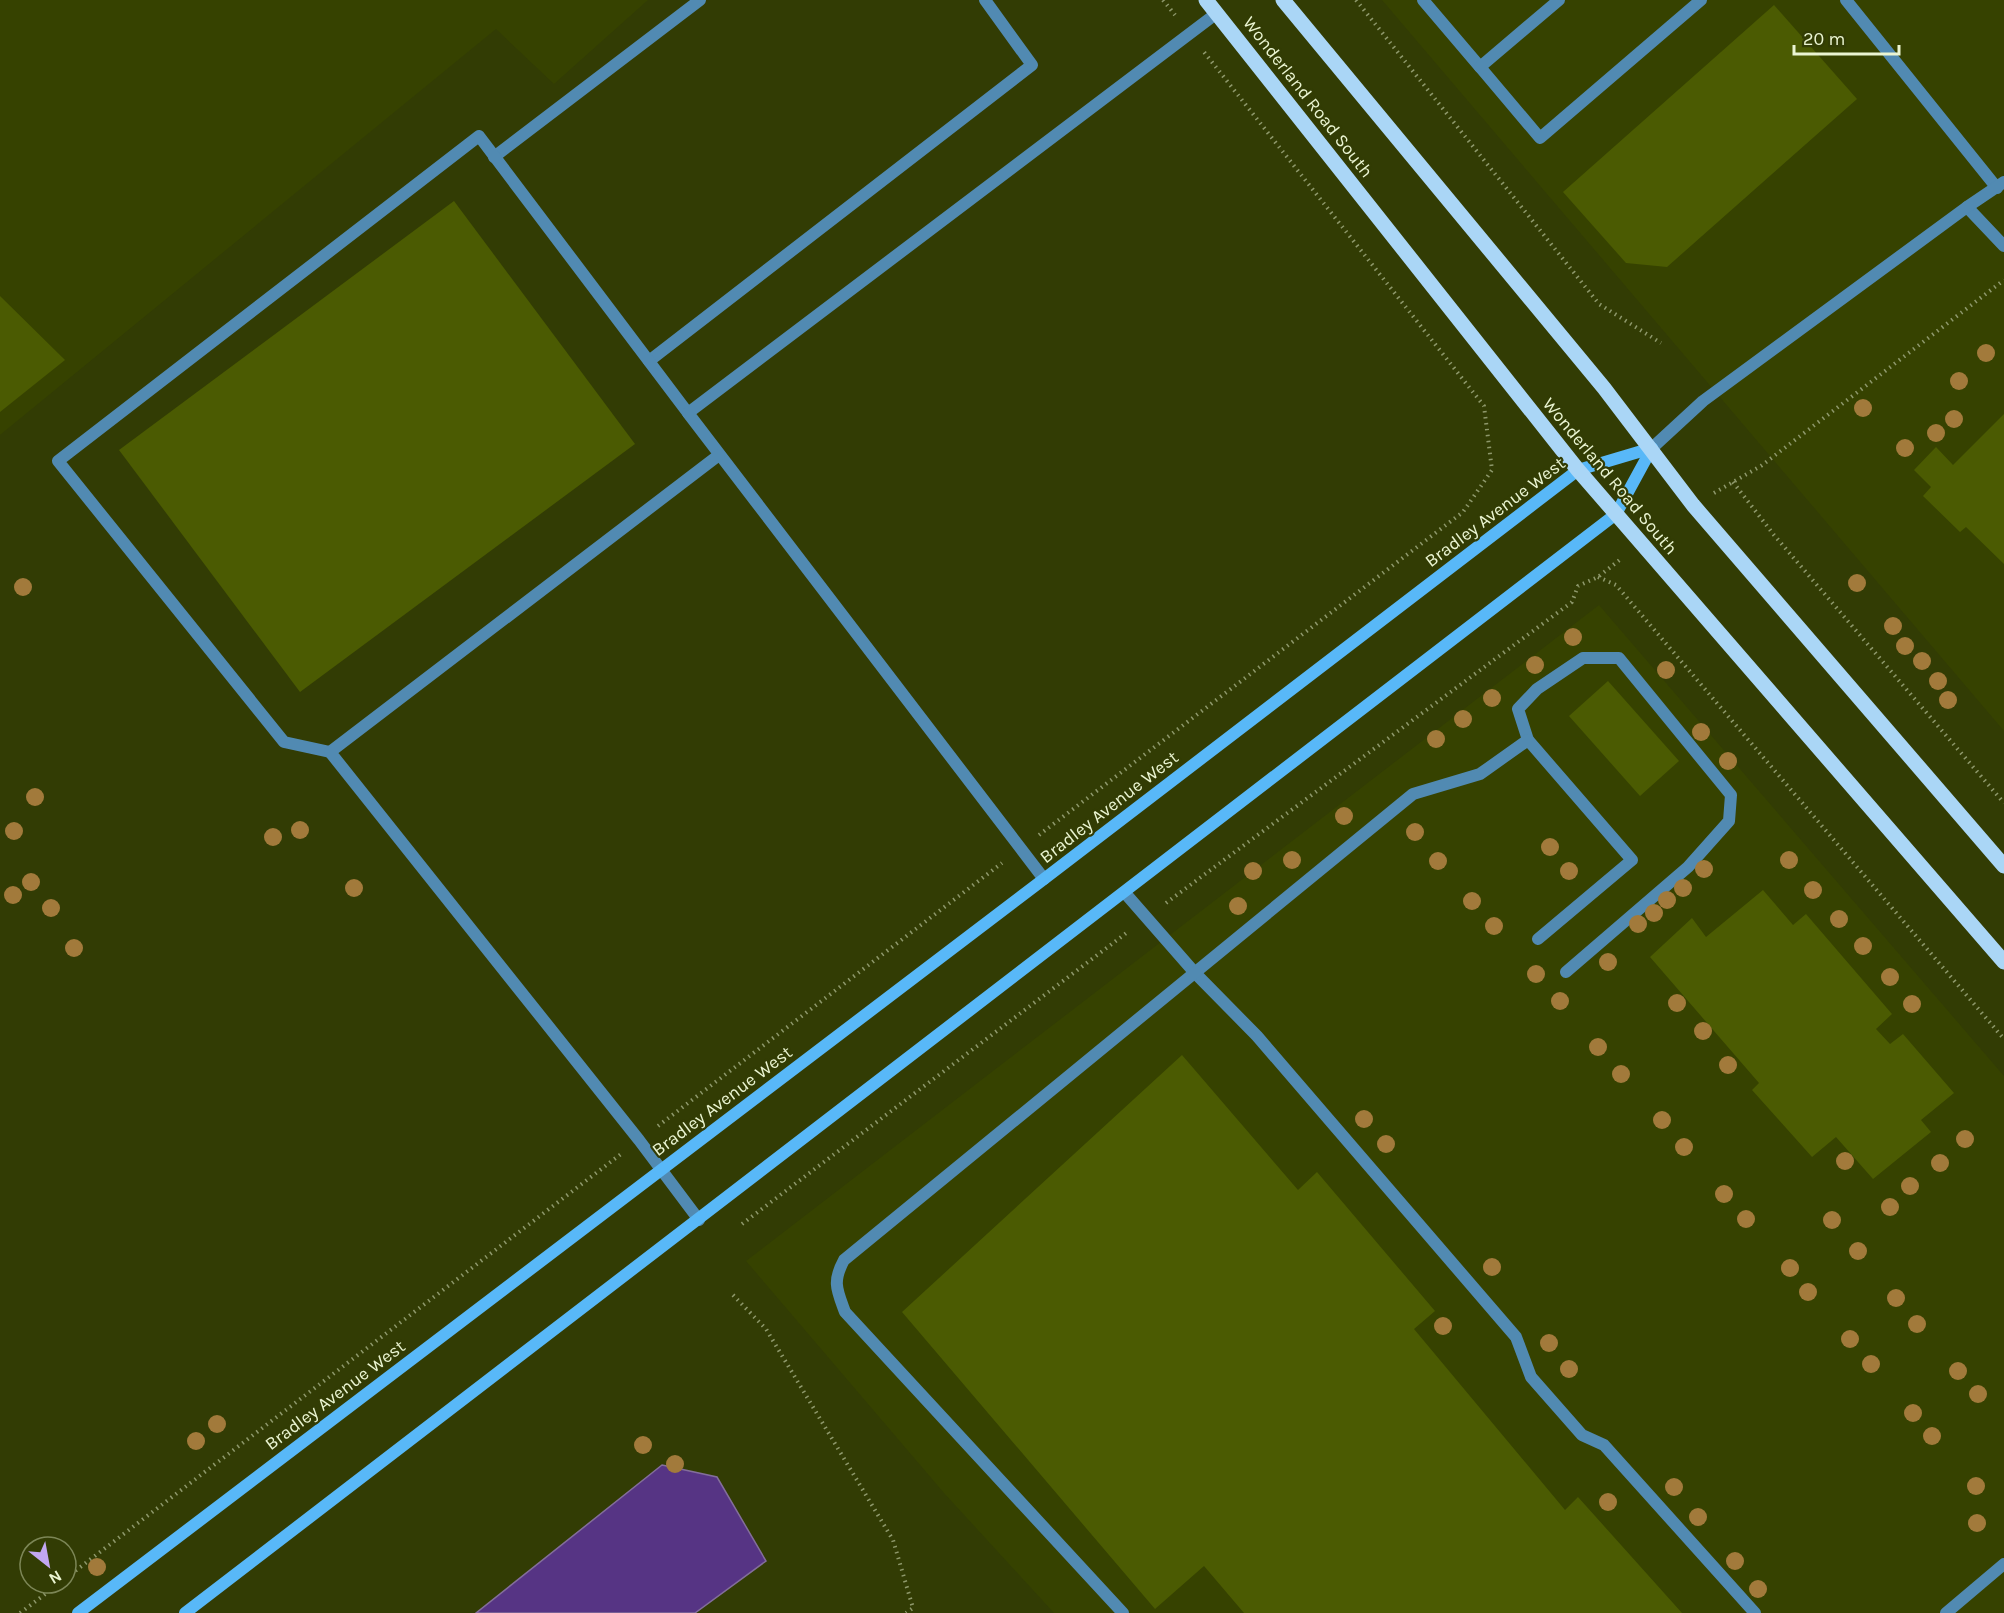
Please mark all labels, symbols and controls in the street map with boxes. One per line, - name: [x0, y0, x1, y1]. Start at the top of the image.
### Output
- street label: Wonderland Road South: [1238, 12, 1378, 182]
- scale bar: [1794, 18, 1899, 56]
- text: 20 m: [1803, 28, 1845, 50]
- street label: Wonderland Road South: [1538, 393, 1682, 559]
- street label: Bradley Avenue West: [1421, 452, 1570, 572]
- street label: Bradley Avenue West: [1035, 746, 1183, 868]
- street label: Bradley Avenue West: [648, 1041, 797, 1161]
- street label: Bradley Avenue West: [261, 1335, 410, 1455]
- north arrow: [18, 1535, 78, 1595]
- text: N: [46, 1566, 65, 1589]

